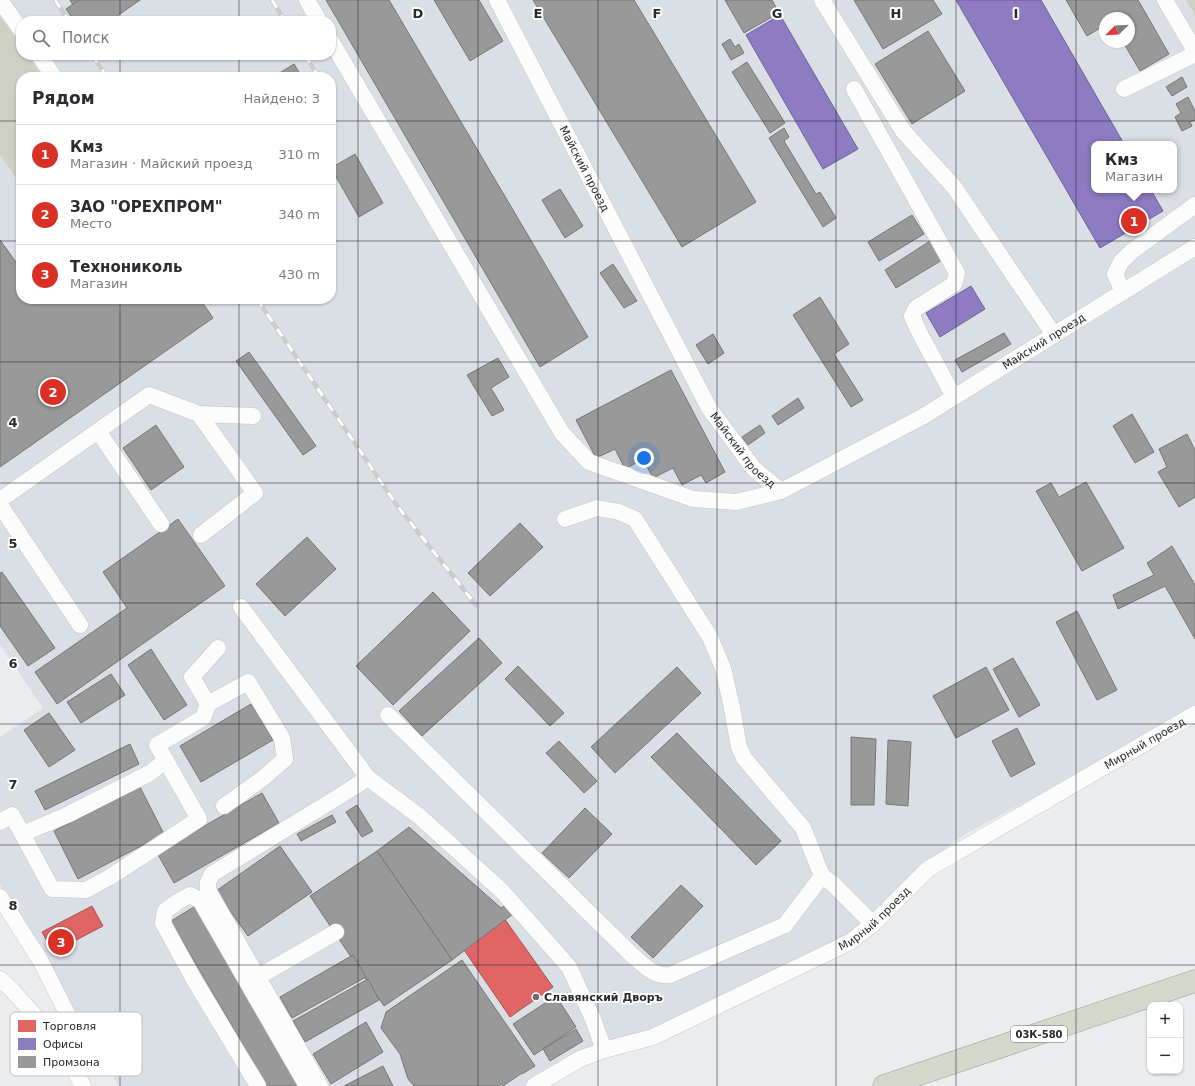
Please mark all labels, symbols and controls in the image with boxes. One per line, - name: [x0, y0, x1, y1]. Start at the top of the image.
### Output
- text: D: [413, 6, 424, 21]
- text: E: [534, 6, 542, 21]
- text: F: [653, 6, 661, 21]
- text: G: [772, 6, 782, 21]
- text: H: [891, 6, 901, 21]
- text: I: [1014, 6, 1018, 21]
- north arrow: [1099, 12, 1135, 48]
- search box: [16, 16, 336, 60]
- icon: search: [30, 27, 52, 49]
- text: Поиск: [62, 29, 110, 47]
- text: Рядом: [32, 88, 95, 108]
- text: Найдено: 3: [244, 91, 320, 106]
- street label: Майский проезд: [557, 123, 612, 214]
- text: Кмз: [70, 138, 103, 156]
- popup: [1091, 141, 1177, 193]
- text: 1: [40, 147, 50, 162]
- text: 310 m: [278, 147, 320, 162]
- text: Кмз: [1105, 151, 1138, 169]
- text: Магазин · Майский проезд: [70, 156, 253, 171]
- text: Магазин: [1105, 169, 1163, 184]
- text: ЗАО "ОРЕХПРОМ": [70, 198, 223, 216]
- pin: 1: [1121, 206, 1147, 236]
- text: 2: [40, 207, 50, 222]
- text: 340 m: [278, 207, 320, 222]
- text: Место: [70, 216, 112, 231]
- text: Технониколь: [70, 258, 183, 276]
- text: 3: [40, 267, 50, 282]
- text: 430 m: [278, 267, 320, 282]
- text: Магазин: [70, 276, 128, 291]
- street label: Майский проезд: [1000, 310, 1088, 372]
- pin: 2: [40, 377, 66, 407]
- street label: Майский проезд: [708, 409, 779, 491]
- text: 4: [8, 415, 18, 430]
- your location: [634, 448, 654, 468]
- text: 5: [8, 536, 18, 551]
- text: 6: [8, 656, 18, 671]
- street label: Мирный проезд: [1102, 714, 1188, 772]
- text: 7: [8, 777, 18, 792]
- street label: Мирный проезд: [836, 884, 913, 953]
- text: 8: [8, 898, 18, 913]
- pin: 3: [48, 927, 74, 957]
- place label: Cлавянский Дворъ: [544, 991, 663, 1004]
- marker: Cлавянский Дворъ: [531, 992, 541, 1002]
- map controls: [1147, 1002, 1183, 1074]
- button: +: [1147, 1002, 1183, 1038]
- legend: [10, 1012, 142, 1076]
- text: Торговля: [42, 1020, 96, 1033]
- road number: 03К-580: [1011, 1026, 1067, 1042]
- text: Офисы: [43, 1038, 83, 1051]
- button: −: [1147, 1038, 1183, 1074]
- text: Промзона: [43, 1056, 100, 1069]

